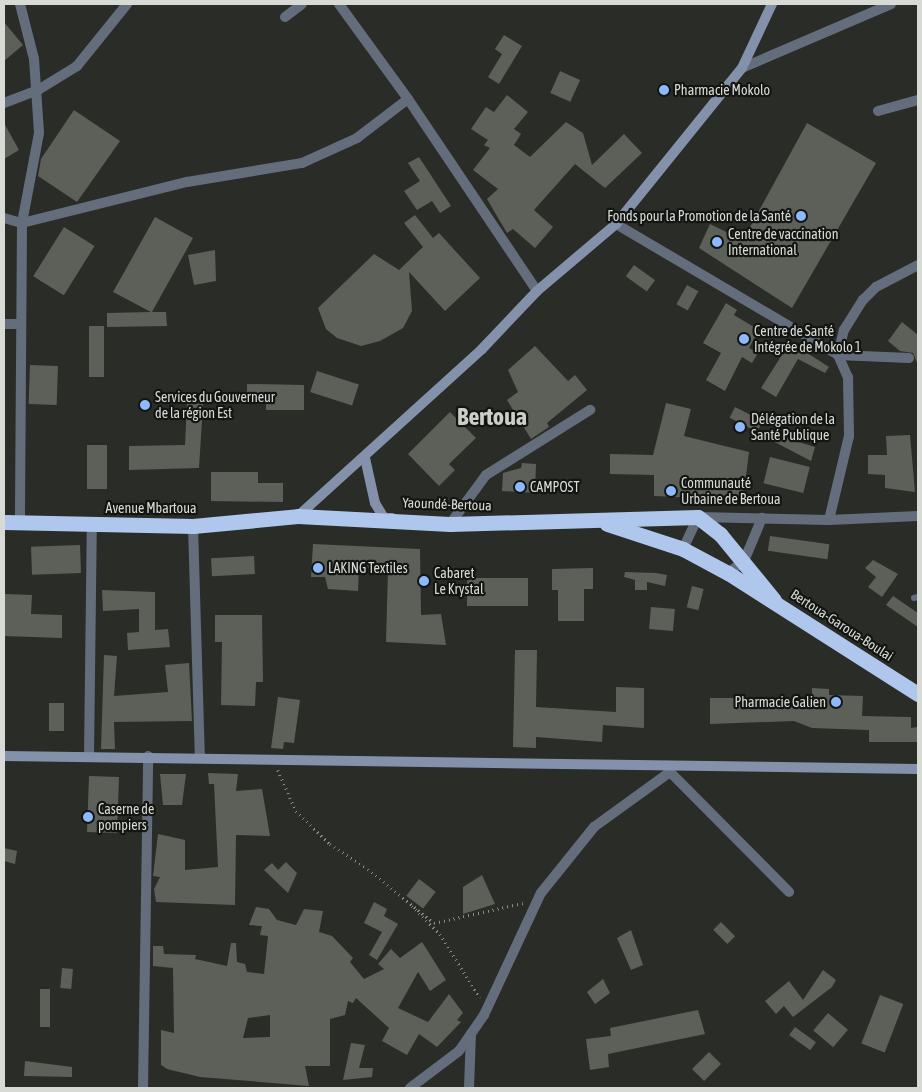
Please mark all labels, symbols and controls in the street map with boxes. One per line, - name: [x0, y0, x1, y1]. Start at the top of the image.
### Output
- place label: Pharmacie Mokolo: [674, 82, 770, 98]
- marker: Pharmacie Mokolo: [658, 84, 670, 96]
- place label: Fonds pour la Promotion de la Santé: [607, 208, 791, 224]
- marker: Fonds pour la Promotion de la Santé: [795, 210, 807, 222]
- place label: Centre de vaccination International: [728, 226, 838, 258]
- marker: Centre de vaccination International: [710, 235, 724, 249]
- place label: Centre de Santé Intégrée de Mokolo 1: [754, 323, 861, 356]
- marker: Centre de Santé Intégrée de Mokolo 1: [738, 333, 750, 345]
- place label: Services du Gouverneur de la région Est: [155, 389, 275, 422]
- marker: Services du Gouverneur de la région Est: [139, 399, 151, 411]
- district label: Bertoua: [457, 403, 527, 431]
- place label: Délégation de la Santé Publique: [751, 411, 835, 444]
- marker: Délégation de la Santé Publique: [733, 420, 747, 434]
- place label: Communauté Urbaine de Bertoua: [681, 475, 780, 508]
- place label: CAMPOST: [530, 479, 580, 495]
- marker: CAMPOST: [514, 481, 526, 493]
- marker: Communauté Urbaine de Bertoua: [665, 485, 677, 497]
- street label: Yaoundé-Bertoua: [402, 494, 492, 514]
- street label: Avenue Mbartoua: [106, 500, 196, 516]
- place label: LAKING Textiles: [328, 560, 408, 576]
- marker: LAKING Textiles: [312, 562, 324, 574]
- place label: Cabaret Le Krystal: [434, 565, 484, 598]
- marker: Cabaret Le Krystal: [418, 575, 430, 587]
- street label: Bertoua-Garoua-Boulai: [788, 586, 896, 664]
- place label: Pharmacie Galien: [734, 694, 826, 710]
- marker: Pharmacie Galien: [830, 696, 842, 708]
- place label: Caserne de pompiers: [98, 801, 154, 834]
- marker: Caserne de pompiers: [82, 811, 94, 823]

